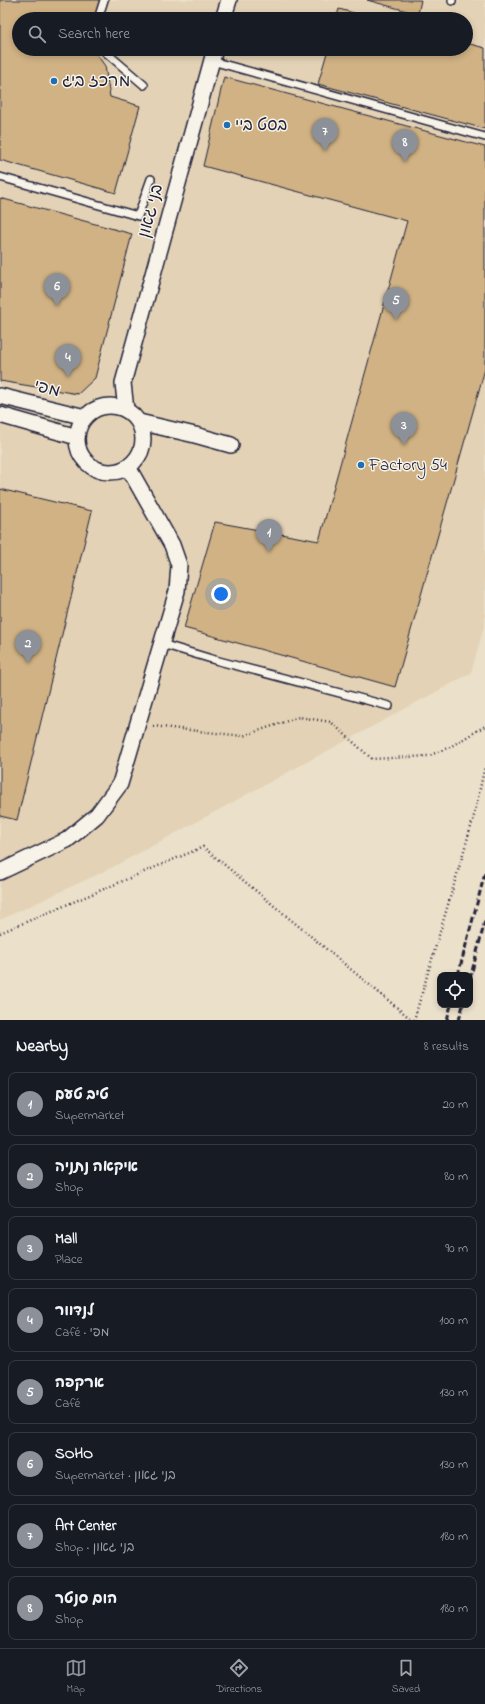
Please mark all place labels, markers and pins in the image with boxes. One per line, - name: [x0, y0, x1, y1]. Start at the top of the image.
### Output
- place label: מרכז ביג: [62, 69, 130, 94]
- marker: מרכז ביג: [49, 76, 59, 86]
- place label: בסט ביי: [235, 113, 287, 138]
- pin: 7: [312, 118, 338, 151]
- marker: בסט ביי: [222, 120, 232, 130]
- pin: 8: [392, 129, 418, 162]
- pin: 6: [44, 273, 70, 306]
- pin: 5: [383, 287, 409, 320]
- pin: 4: [55, 344, 81, 377]
- pin: 3: [391, 412, 417, 445]
- place label: Factory 54: [368, 453, 447, 479]
- marker: Factory 54: [356, 460, 366, 470]
- pin: 1: [256, 519, 282, 552]
- pin: 2: [15, 630, 41, 663]

